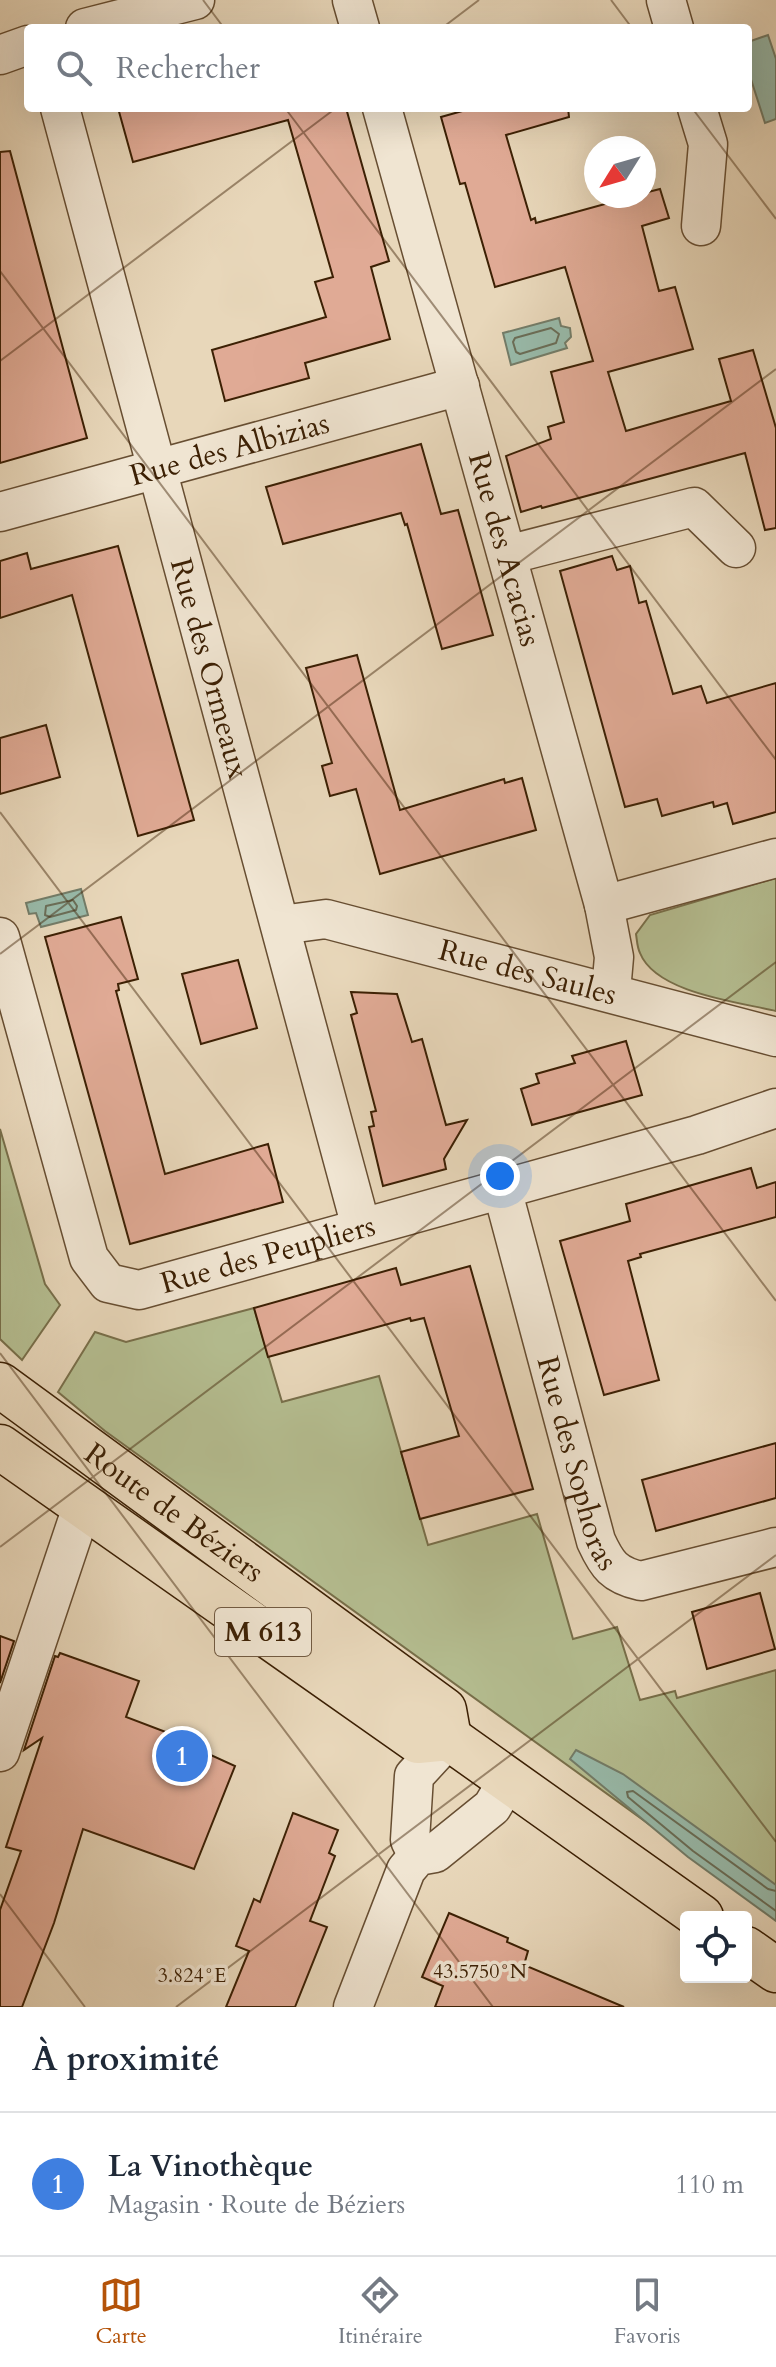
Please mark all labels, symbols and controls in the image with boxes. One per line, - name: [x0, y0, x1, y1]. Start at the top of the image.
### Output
- search box: [24, 24, 752, 112]
- icon: search: [52, 46, 96, 90]
- text: Rechercher: [116, 48, 260, 89]
- north arrow: [584, 136, 656, 208]
- street label: Rue des Albizias: [125, 402, 334, 496]
- street label: Rue des Acacias: [458, 447, 551, 651]
- street label: Rue des Ormeaux: [160, 553, 259, 783]
- street label: Rue des Saules: [434, 929, 621, 1015]
- your location: [480, 1156, 520, 1196]
- street label: Rue des Peupliers: [156, 1205, 380, 1304]
- street label: Rue des Sophoras: [527, 1352, 627, 1579]
- street label: Route de Béziers: [76, 1433, 272, 1592]
- road number: M 613: [215, 1608, 311, 1656]
- pin: 1: [156, 1726, 208, 1786]
- map controls: [680, 1911, 752, 1983]
- button: locate: [680, 1911, 752, 1983]
- text: 43.5750°N: [433, 1958, 527, 1985]
- text: 3.824°E: [158, 1962, 226, 1989]
- text: À proximité: [32, 2036, 219, 2082]
- text: La Vinothèque: [108, 2146, 313, 2187]
- text: 1: [51, 2167, 65, 2202]
- text: 110 m: [675, 2167, 744, 2202]
- text: Magasin · Route de Béziers: [108, 2187, 405, 2222]
- tab: Carte: [96, 2273, 147, 2351]
- tab: Itinéraire: [338, 2273, 423, 2351]
- tab: Favoris: [614, 2273, 680, 2351]

